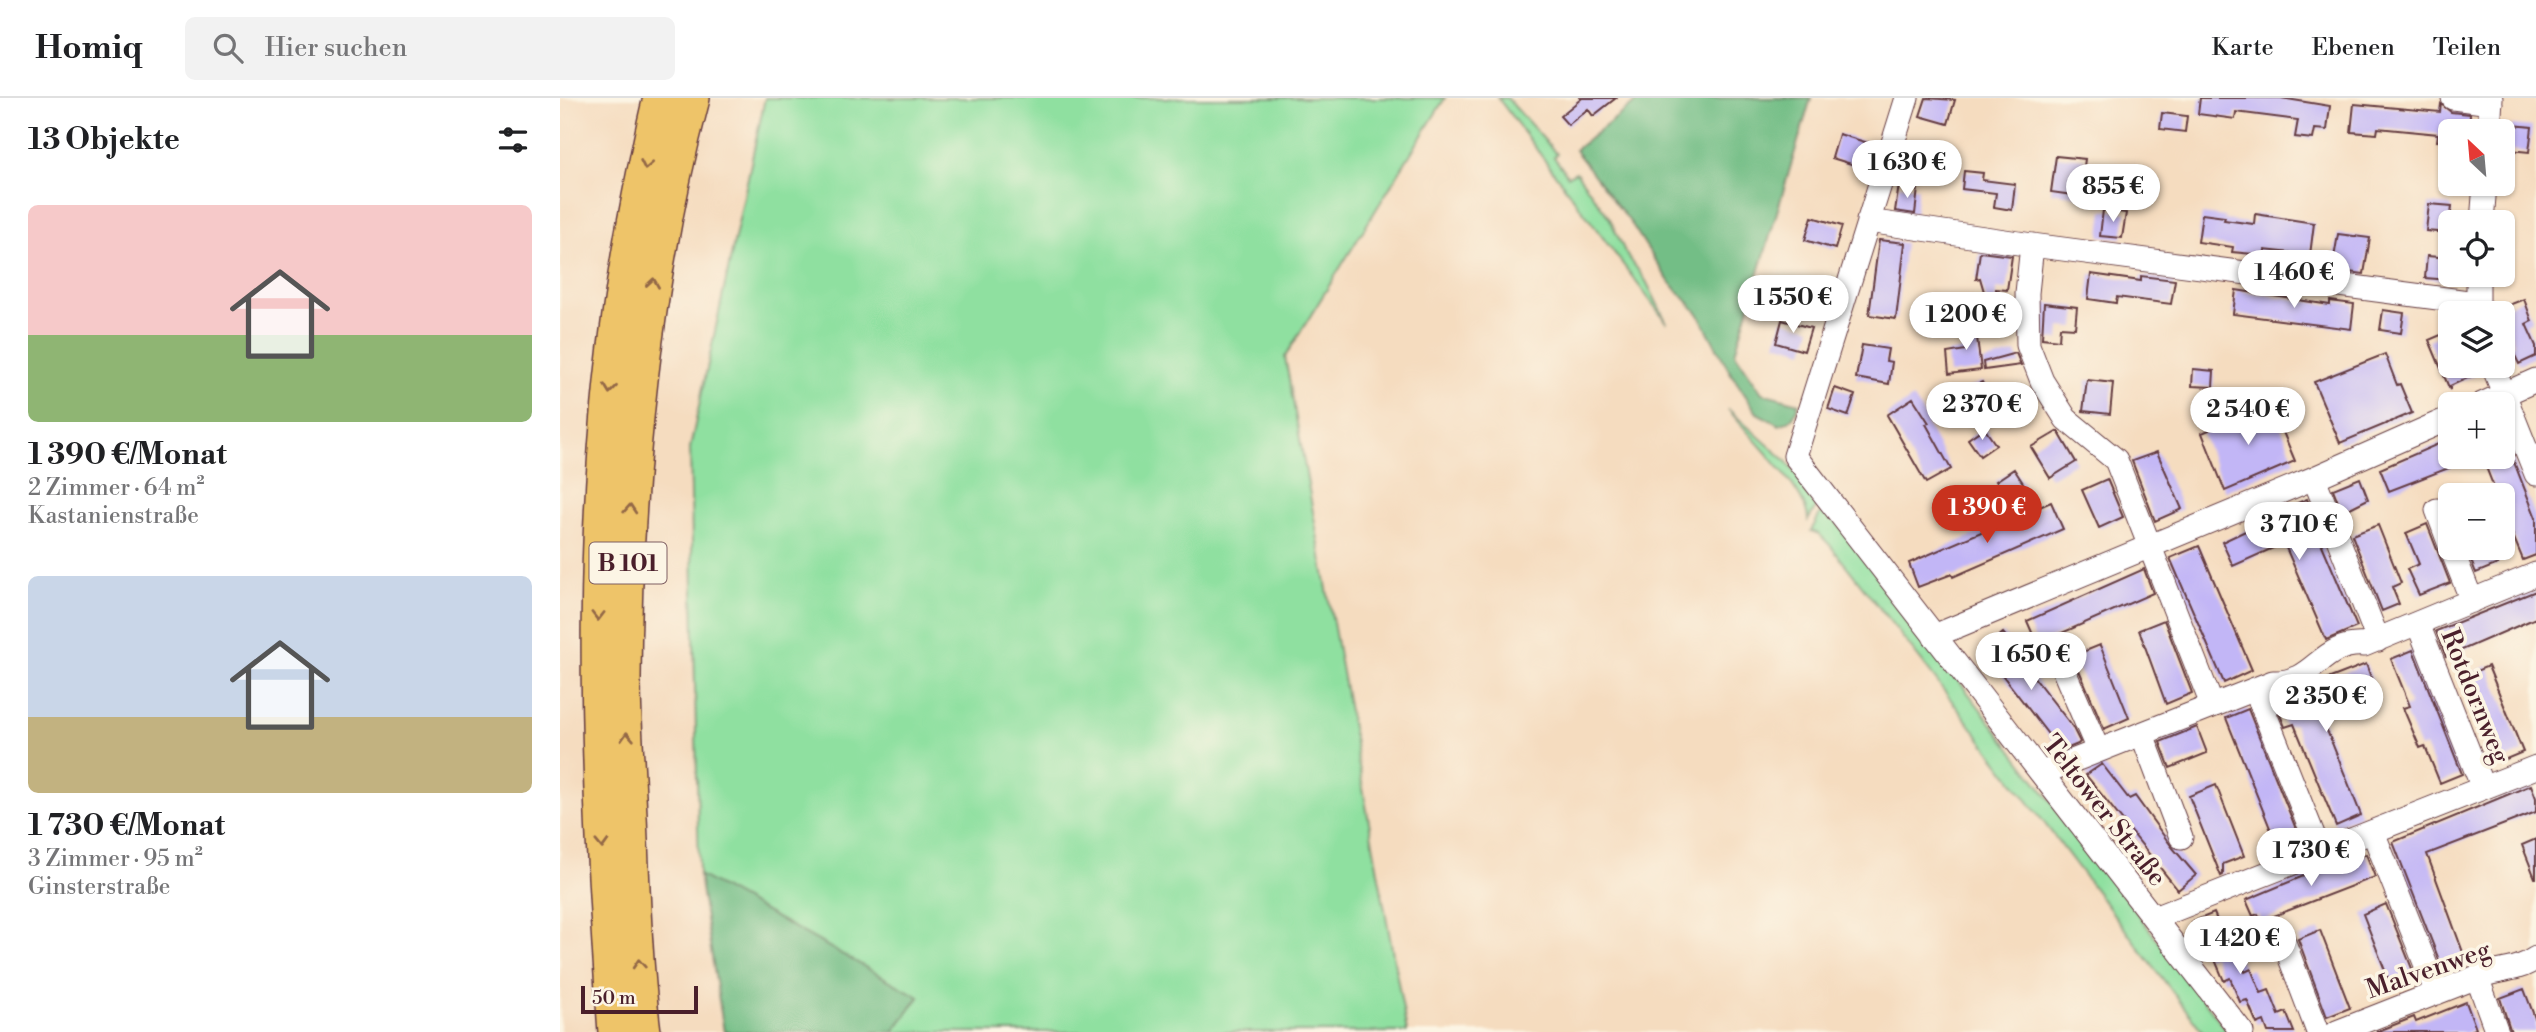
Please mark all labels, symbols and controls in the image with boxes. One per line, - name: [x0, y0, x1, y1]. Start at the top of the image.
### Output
- search box: [185, 17, 675, 80]
- text: Homiq: [35, 28, 143, 69]
- icon: search: [209, 29, 247, 67]
- text: Hier suchen: [265, 32, 407, 64]
- text: Karte: [2212, 33, 2274, 63]
- text: Ebenen: [2312, 33, 2395, 63]
- text: Teilen: [2433, 33, 2501, 63]
- north arrow: [2438, 119, 2515, 196]
- map controls: [2438, 119, 2515, 560]
- text: 13 Objekte: [28, 121, 180, 159]
- icon: filters: [494, 121, 532, 159]
- pin: 1 630 €: [1842, 140, 1972, 200]
- text: 1 630 €: [1868, 149, 1946, 177]
- one-way arrow: [639, 159, 654, 171]
- pin: 855 €: [2064, 164, 2162, 224]
- text: 855 €: [2082, 173, 2144, 201]
- button: locate: [2438, 210, 2515, 287]
- pin: 1 460 €: [2229, 250, 2359, 310]
- icon: home: [217, 251, 343, 377]
- text: 1 460 €: [2254, 259, 2334, 287]
- pin: 1 550 €: [1728, 275, 1858, 335]
- one-way arrow: [645, 277, 660, 289]
- text: 1 550 €: [1754, 284, 1832, 312]
- pin: 1 200 €: [1901, 292, 2031, 352]
- text: 1 200 €: [1925, 301, 2007, 329]
- button: layers: [2438, 301, 2515, 378]
- pin: 2 370 €: [1917, 382, 2047, 442]
- one-way arrow: [602, 383, 617, 395]
- pin: 2 540 €: [2183, 388, 2313, 447]
- text: 2 370 €: [1942, 391, 2022, 419]
- button: +: [2438, 392, 2515, 469]
- text: 2 540 €: [2206, 396, 2290, 424]
- text: 1 390 €/Monat: [28, 436, 227, 474]
- text: 2 Zimmer · 64 m²: [28, 474, 205, 502]
- button: −: [2438, 483, 2515, 560]
- pin: 1 390 €: [1922, 486, 2052, 545]
- text: 1 390 €: [1948, 494, 2026, 522]
- text: Kastanienstraße: [28, 502, 199, 530]
- pin: 3 710 €: [2234, 503, 2364, 562]
- one-way arrow: [622, 504, 637, 515]
- text: 3 710 €: [2260, 511, 2338, 539]
- road number: B 101: [589, 542, 666, 584]
- one-way arrow: [590, 611, 606, 622]
- icon: home: [217, 622, 343, 748]
- street label: Rotdornweg: [2434, 624, 2517, 769]
- pin: 1 650 €: [1966, 632, 2096, 692]
- text: 1 650 €: [1992, 641, 2070, 669]
- pin: 2 350 €: [2261, 674, 2391, 734]
- text: 2 350 €: [2285, 683, 2367, 711]
- street label: Teltower Straße: [2035, 728, 2173, 893]
- one-way arrow: [619, 731, 634, 742]
- text: 1 730 €/Monat: [28, 807, 225, 845]
- pin: 1 730 €: [2246, 828, 2376, 888]
- text: 1 730 €: [2272, 837, 2350, 865]
- one-way arrow: [595, 838, 610, 849]
- text: 3 Zimmer · 95 m²: [28, 845, 203, 873]
- text: Ginsterstraße: [28, 873, 170, 901]
- pin: 1 420 €: [2175, 916, 2305, 976]
- text: 1 420 €: [2200, 925, 2280, 953]
- street label: Malvenweg: [2362, 934, 2495, 1006]
- one-way arrow: [632, 958, 647, 969]
- scale bar: [581, 983, 698, 1015]
- text: 50 m: [592, 986, 636, 1010]

